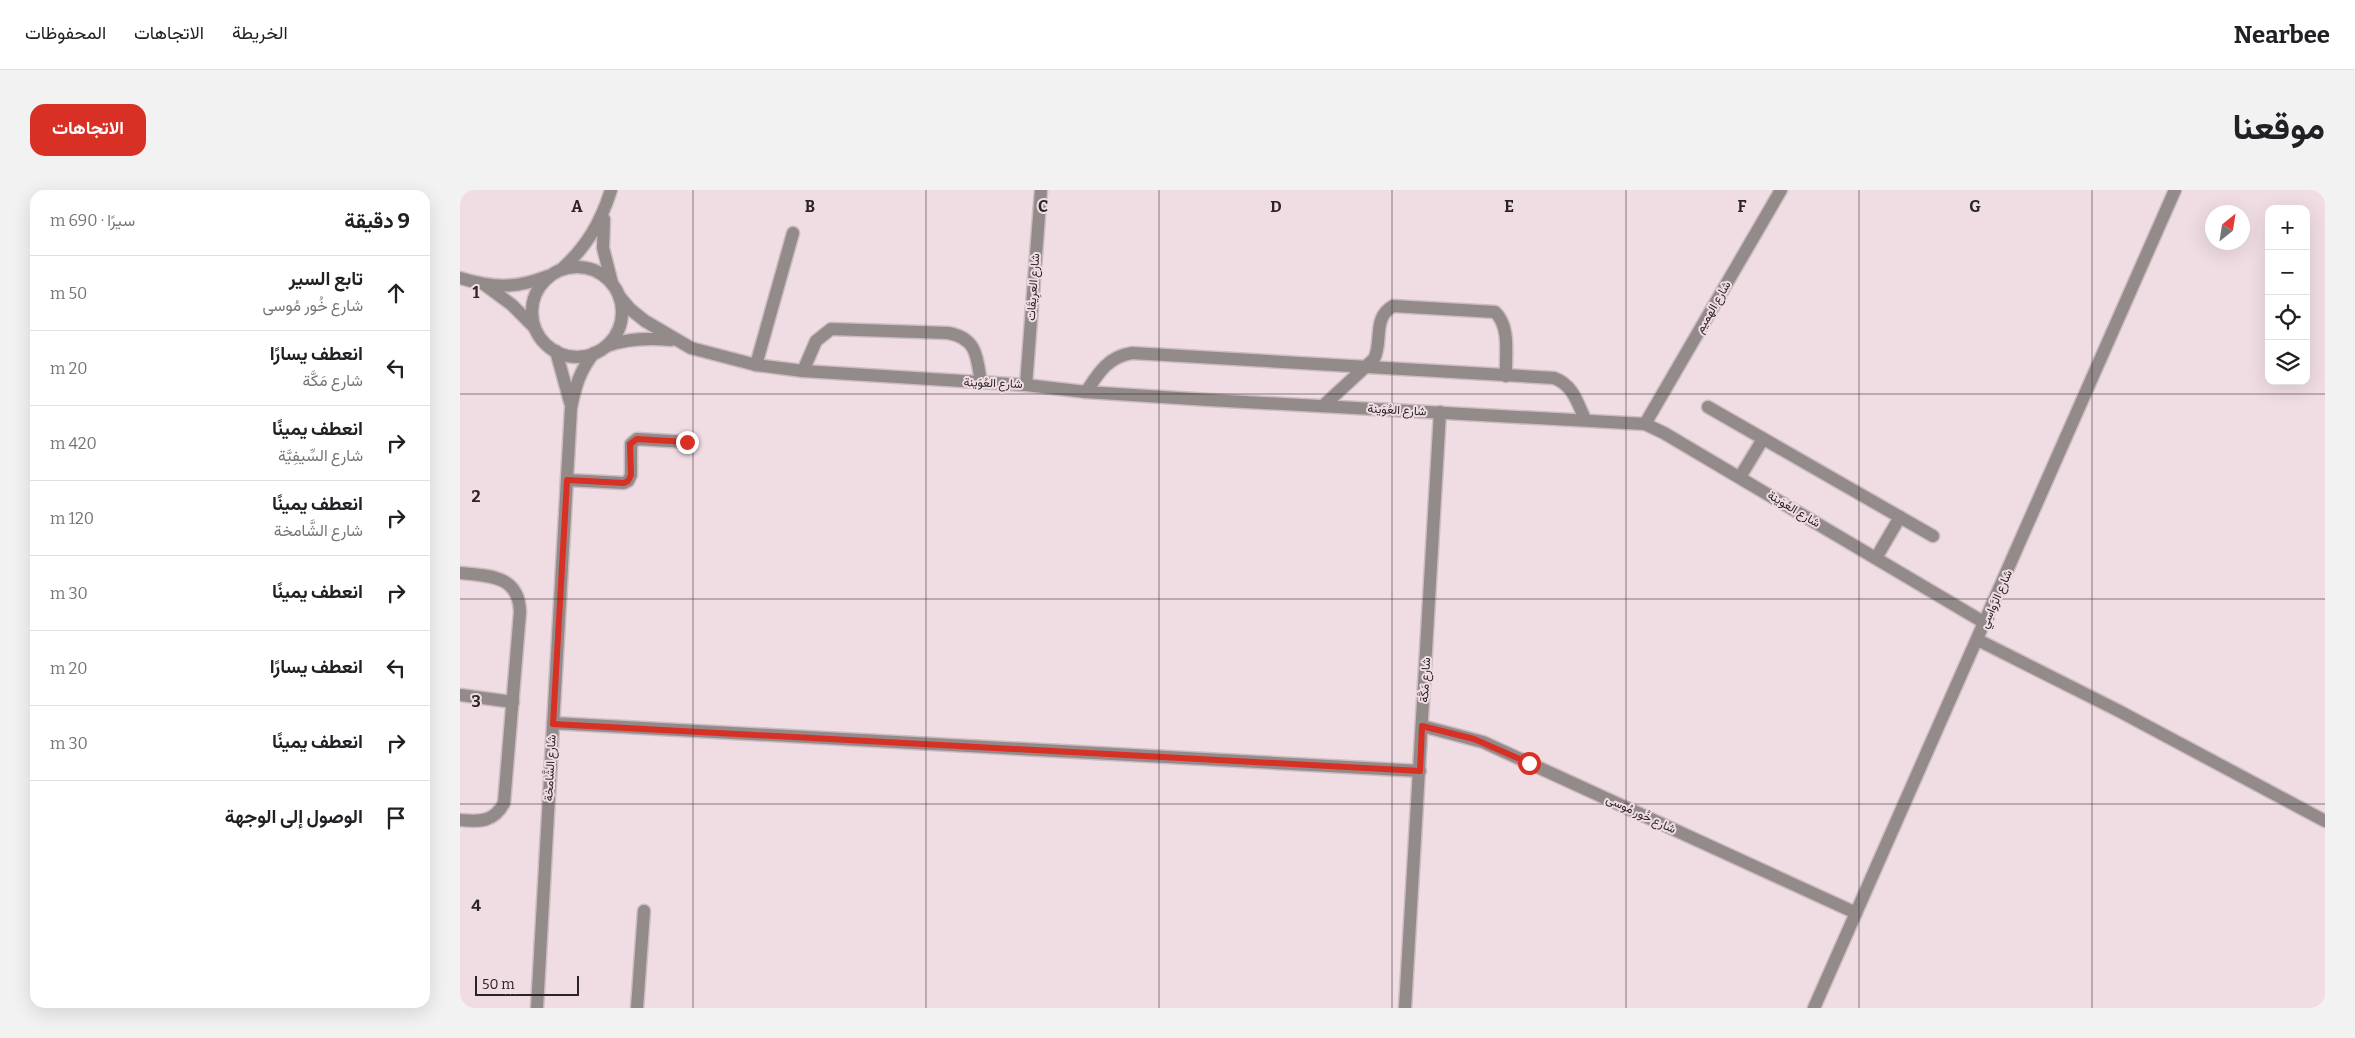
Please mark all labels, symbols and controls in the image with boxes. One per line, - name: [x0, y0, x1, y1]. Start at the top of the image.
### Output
- text: Nearbee: [2234, 21, 2330, 49]
- text: المحفوظات: [25, 22, 106, 44]
- text: الاتجاهات: [134, 22, 204, 44]
- text: الخريطة: [232, 22, 288, 44]
- button: الاتجاهات: [30, 104, 146, 156]
- text: موقعنا: [2232, 106, 2325, 148]
- text: A: [571, 197, 583, 216]
- text: B: [805, 197, 815, 216]
- text: C: [1038, 197, 1048, 216]
- text: D: [1270, 197, 1282, 216]
- text: E: [1504, 197, 1514, 216]
- text: F: [1738, 197, 1747, 216]
- text: G: [1969, 197, 1981, 216]
- north arrow: [2205, 205, 2250, 250]
- map controls: [2265, 205, 2310, 385]
- button: +: [2265, 205, 2310, 250]
- text: 9 دقيقة: [344, 208, 410, 234]
- text: سيرًا · 690 m: [50, 211, 135, 230]
- button: −: [2265, 250, 2310, 295]
- street label: شارع العرِيقَات: [1024, 253, 1044, 321]
- text: تابع السير: [289, 267, 363, 290]
- icon: ahead: [382, 279, 410, 307]
- street label: شارع الهميم: [1693, 279, 1735, 336]
- text: 1: [473, 283, 480, 302]
- text: 50 m: [50, 284, 87, 303]
- button: locate: [2265, 295, 2310, 340]
- text: شارع خُور مُوسى: [262, 296, 363, 315]
- button: layers: [2265, 340, 2310, 385]
- text: انعطف يسارًا: [270, 342, 363, 365]
- icon: left: [382, 354, 410, 382]
- text: 20 m: [50, 359, 87, 378]
- text: شارع مَكَّة: [303, 371, 363, 390]
- street label: شارع العُوَينة: [963, 375, 1023, 393]
- street label: شارع العُوَينة: [1367, 401, 1427, 421]
- text: انعطف يمينًا: [272, 417, 363, 440]
- icon: right: [382, 429, 410, 457]
- route end: [676, 431, 699, 454]
- text: 420 m: [50, 434, 97, 453]
- text: شارع السِّيفِيَّة: [278, 446, 363, 465]
- text: 2: [471, 487, 481, 506]
- street label: شارع العُوَينة: [1764, 488, 1823, 532]
- text: انعطف يمينًا: [272, 492, 363, 515]
- icon: right: [382, 504, 410, 532]
- text: 120 m: [50, 509, 94, 528]
- text: شارع الشَّامخة: [274, 521, 363, 540]
- street label: شارع الرَّواسِي: [1977, 568, 2018, 632]
- icon: right: [382, 579, 410, 607]
- text: انعطف يمينًا: [272, 580, 363, 603]
- text: 30 m: [50, 584, 88, 603]
- icon: left: [382, 654, 410, 682]
- text: انعطف يسارًا: [270, 655, 363, 678]
- street label: شارع مَكَّة: [1416, 657, 1435, 703]
- text: 20 m: [50, 659, 87, 678]
- text: 3: [471, 692, 481, 711]
- icon: right: [382, 729, 410, 757]
- text: انعطف يمينًا: [272, 730, 363, 753]
- text: 30 m: [50, 734, 88, 753]
- street label: شارع الشَّامخة: [540, 734, 561, 802]
- route start: [1518, 752, 1541, 775]
- street label: شارع خُور مُوسى: [1603, 791, 1678, 838]
- icon: arrive: [382, 804, 410, 832]
- text: الوصول إلى الوجهة: [225, 805, 363, 828]
- text: 4: [471, 896, 481, 915]
- scale bar: [475, 973, 579, 996]
- text: 50 m: [482, 976, 515, 993]

